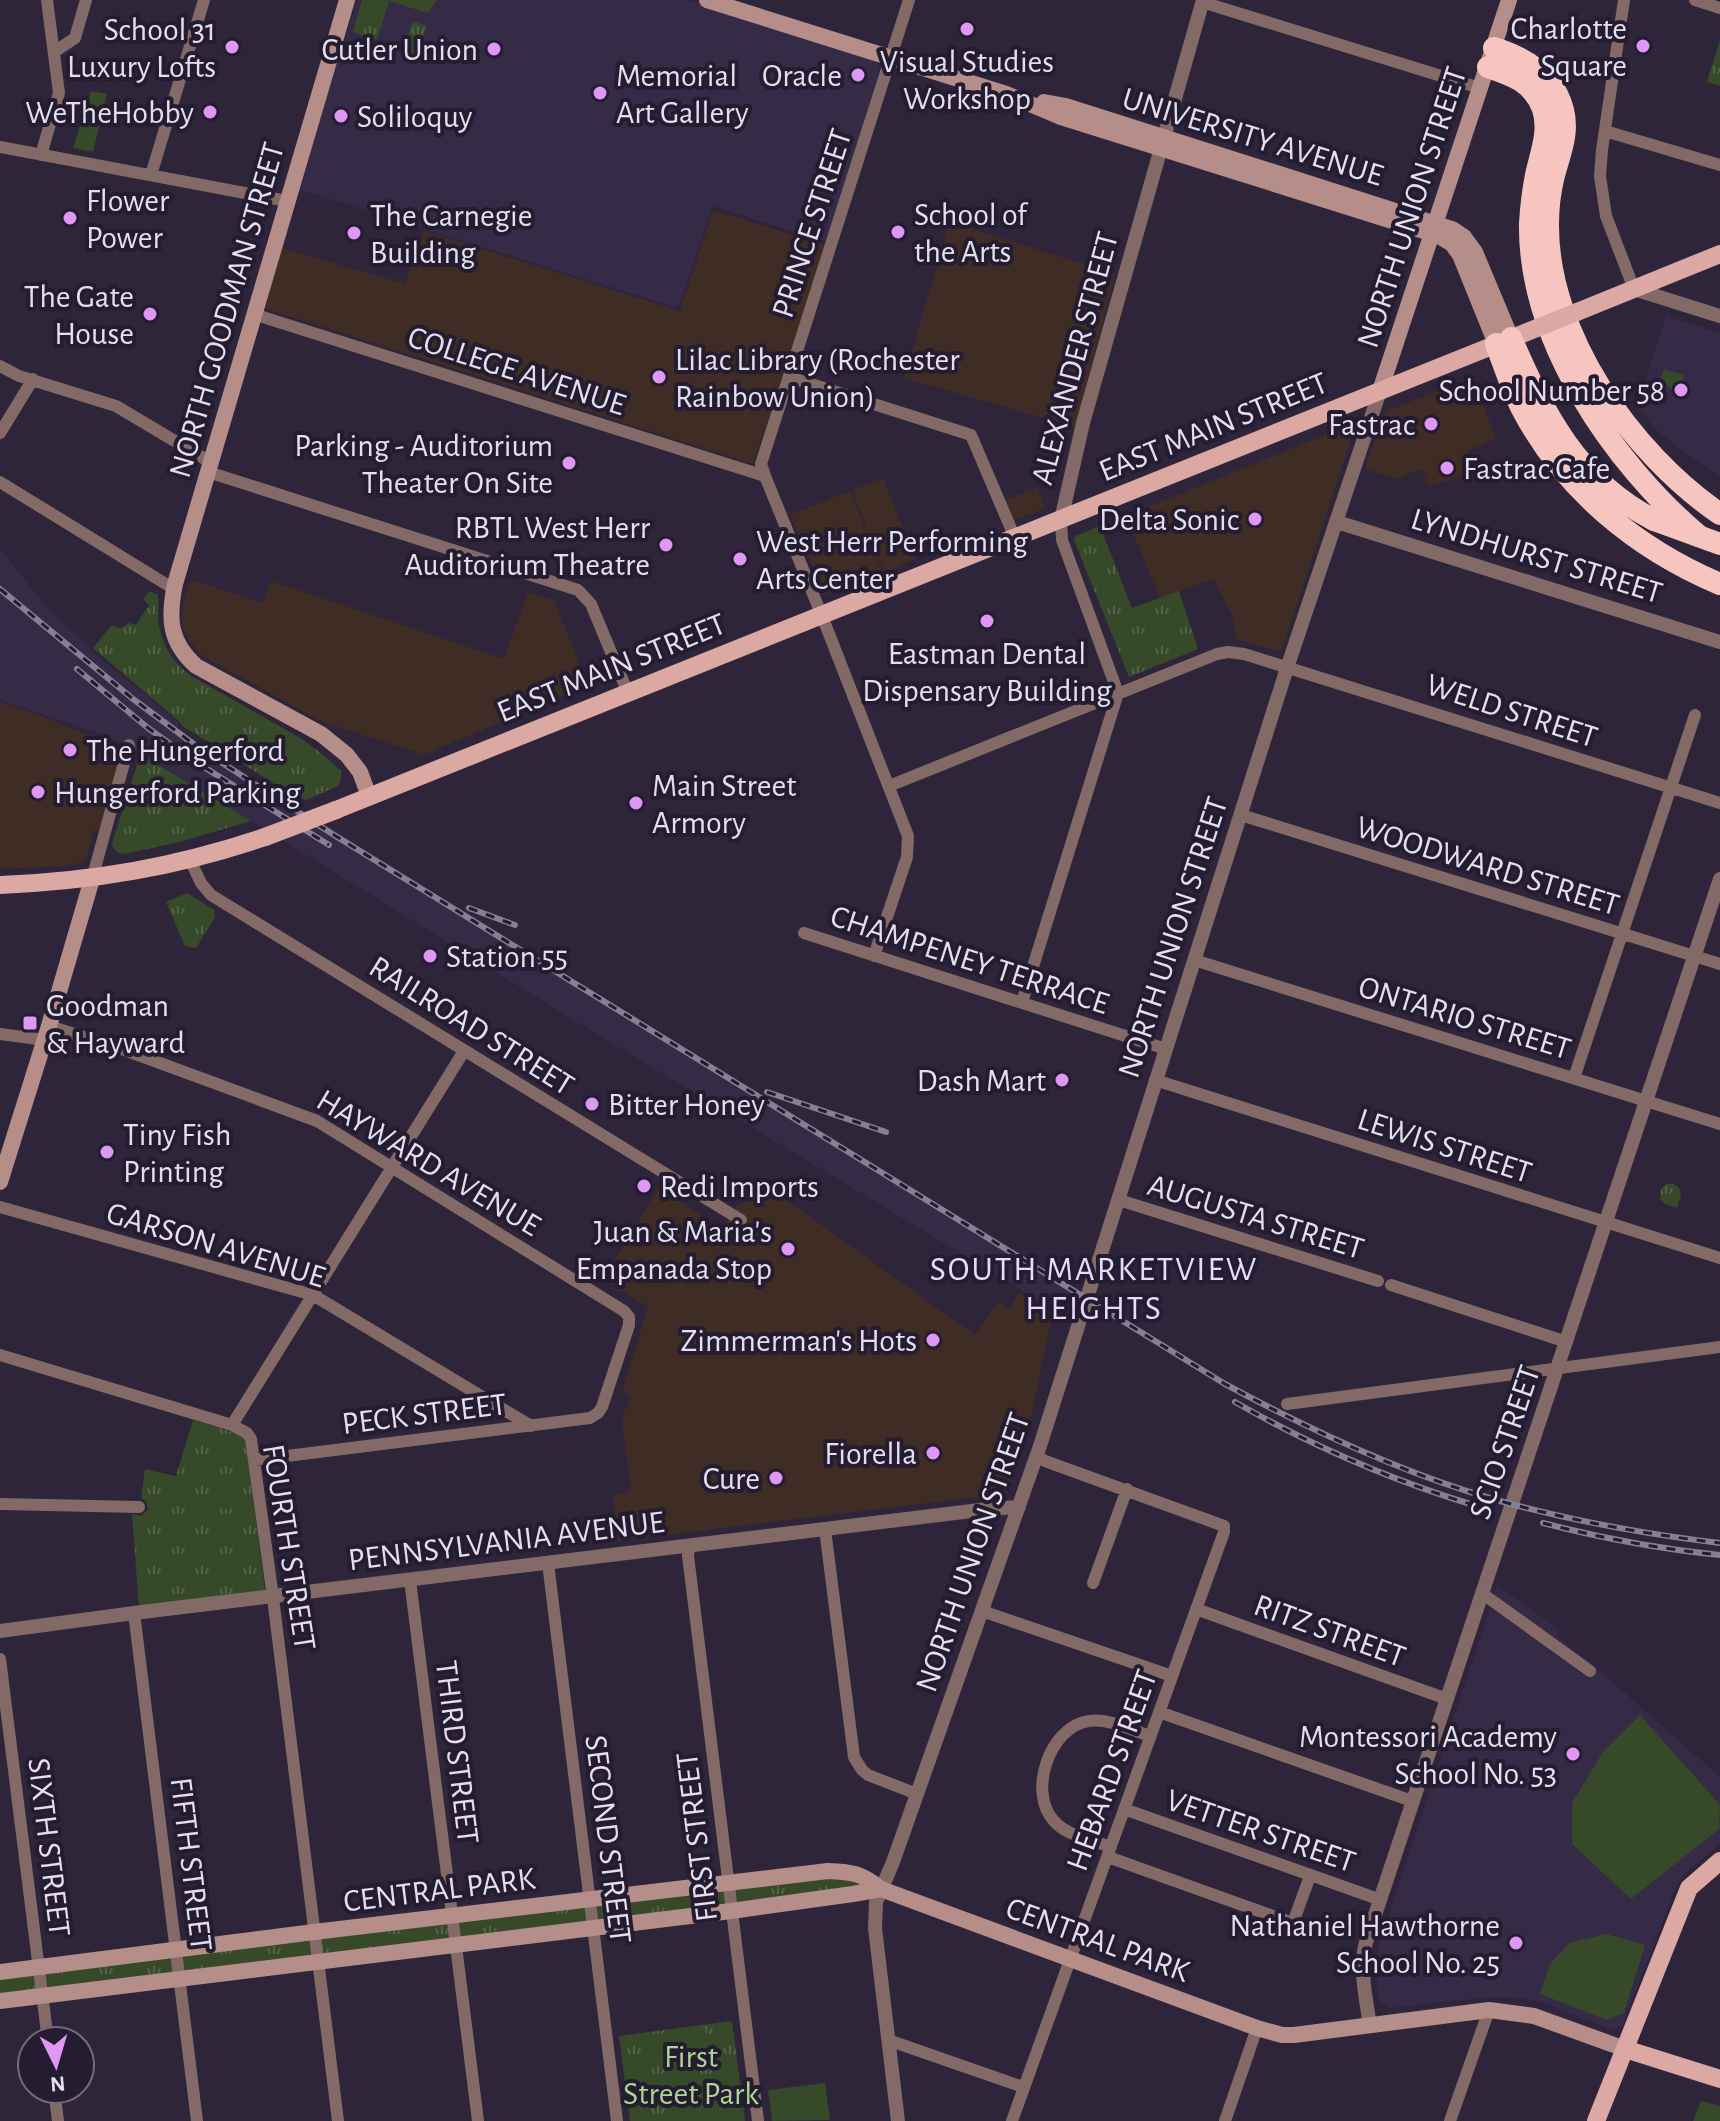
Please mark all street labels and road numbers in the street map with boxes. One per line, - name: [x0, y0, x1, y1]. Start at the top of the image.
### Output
- street label: NORTH UNION STREET: [1351, 63, 1473, 352]
- street label: UNIVERSITY AVENUE: [1119, 82, 1387, 192]
- street label: PRINCE STREET: [766, 125, 858, 322]
- street label: NORTH GOODMAN STREET: [164, 139, 290, 481]
- street label: ALEXANDER STREET: [1026, 228, 1124, 488]
- street label: COLLEGE AVENUE: [404, 321, 630, 421]
- street label: EAST MAIN STREET: [1094, 366, 1333, 487]
- street label: LYNDHURST STREET: [1407, 503, 1666, 609]
- street label: EAST MAIN STREET: [492, 607, 731, 728]
- street label: WELD STREET: [1422, 668, 1601, 754]
- street label: NORTH UNION STREET: [1112, 793, 1234, 1082]
- street label: WOODWARD STREET: [1352, 811, 1623, 921]
- street label: CHAMPENEY TERRACE: [827, 900, 1113, 1020]
- street label: RAILROAD STREET: [364, 950, 580, 1102]
- street label: ONTARIO STREET: [1355, 970, 1575, 1066]
- street label: HAYWARD AVENUE: [311, 1084, 546, 1242]
- street label: LEWIS STREET: [1354, 1103, 1536, 1189]
- street label: AUGUSTA STREET: [1144, 1169, 1368, 1265]
- street label: GARSON AVENUE: [103, 1197, 329, 1293]
- street label: SCIO STREET: [1464, 1361, 1546, 1523]
- street label: PECK STREET: [340, 1388, 509, 1440]
- street label: NORTH UNION STREET: [910, 1408, 1036, 1696]
- street label: FOURTH STREET: [257, 1442, 321, 1653]
- street label: PENNSYLVANIA AVENUE: [346, 1506, 666, 1576]
- street label: RITZ STREET: [1250, 1589, 1410, 1673]
- street label: THIRD STREET: [430, 1659, 484, 1846]
- street label: HEBARD STREET: [1061, 1665, 1163, 1875]
- street label: SECOND STREET: [579, 1733, 637, 1945]
- street label: FIRST STREET: [671, 1750, 723, 1923]
- street label: SIXTH STREET: [22, 1756, 76, 1939]
- street label: FIFTH STREET: [164, 1776, 218, 1953]
- street label: VETTER STREET: [1162, 1784, 1360, 1878]
- street label: CENTRAL PARK: [341, 1862, 537, 1918]
- street label: CENTRAL PARK: [1002, 1892, 1194, 1988]

